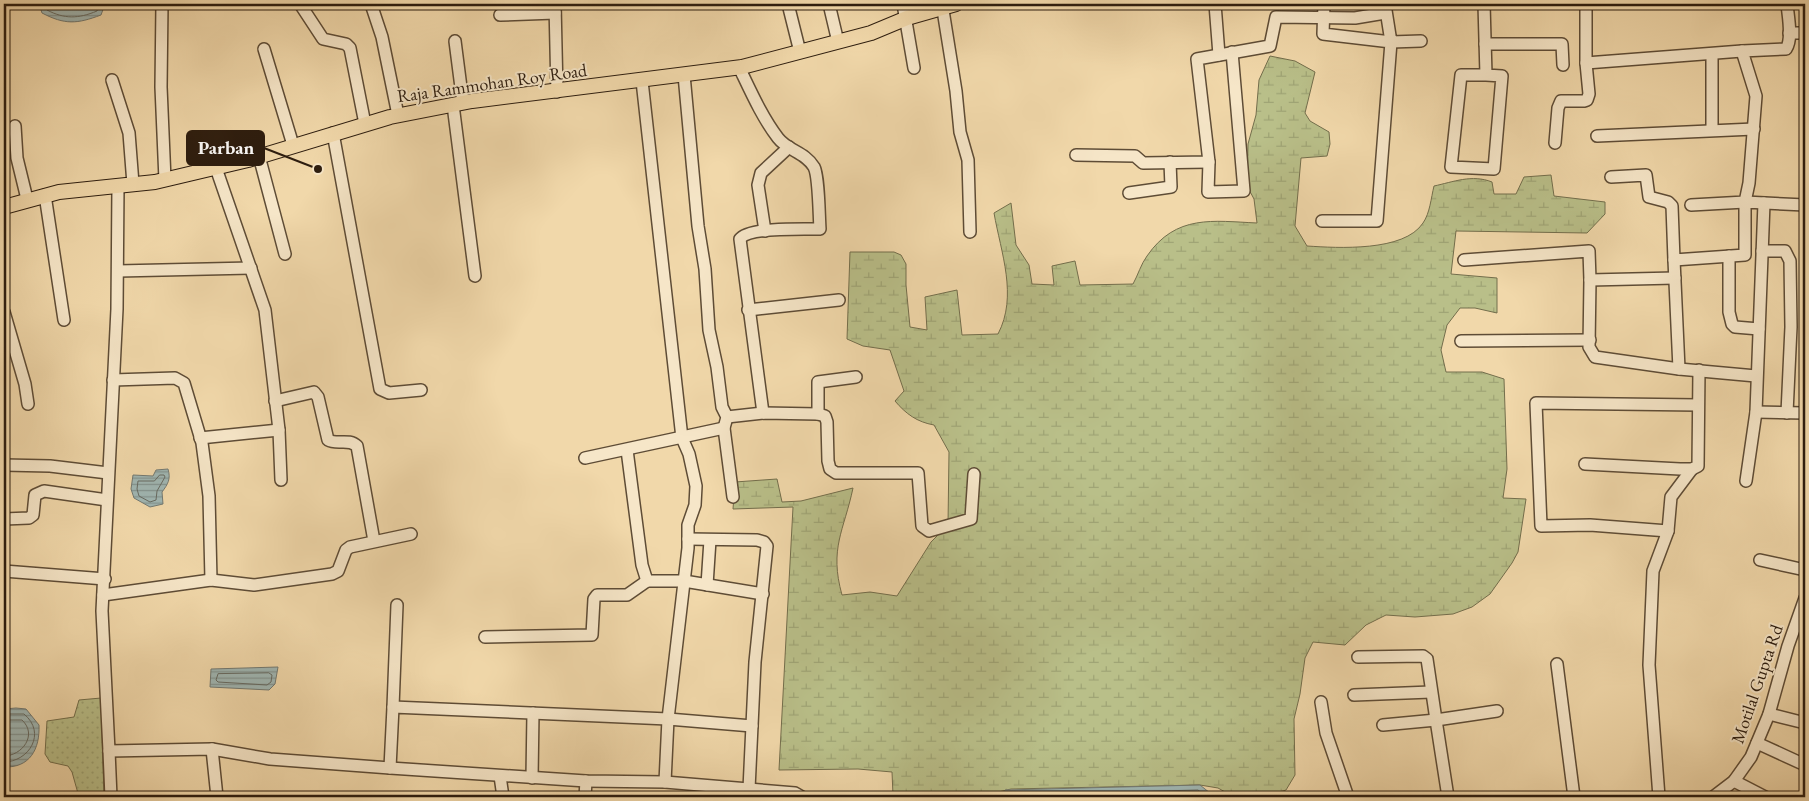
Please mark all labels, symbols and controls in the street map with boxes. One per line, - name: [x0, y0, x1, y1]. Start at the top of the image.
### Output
- street label: Raja Rammohan Roy Road: [396, 58, 589, 107]
- callout: Parban: [187, 131, 264, 165]
- text: Parban: [198, 135, 255, 160]
- street label: Motilal Gupta Rd: [1725, 620, 1788, 746]

